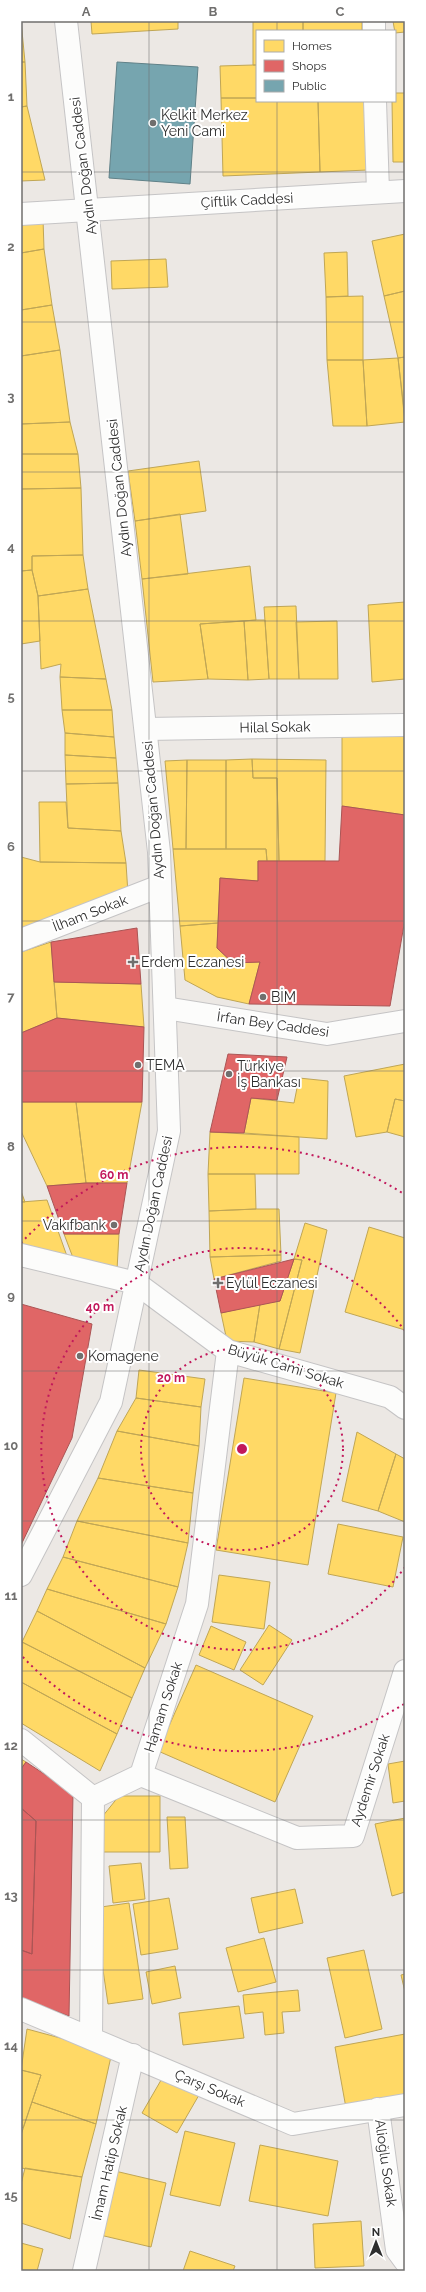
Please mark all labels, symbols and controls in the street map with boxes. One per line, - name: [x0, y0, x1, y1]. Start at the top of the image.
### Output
- text: A: [82, 4, 91, 19]
- text: B: [209, 4, 218, 19]
- text: C: [336, 4, 345, 19]
- legend: [256, 30, 396, 102]
- text: Homes: [292, 39, 332, 53]
- text: Shops: [292, 59, 327, 73]
- text: Public: [292, 79, 327, 93]
- text: 1: [8, 89, 15, 104]
- street label: Aydın Doğan Caddesi: [67, 96, 99, 236]
- place label: Kelkit Merkez Yeni Cami: [161, 107, 248, 139]
- marker: Kelkit Merkez Yeni Cami: [148, 118, 158, 128]
- street label: Çiftlik Caddesi: [200, 190, 294, 210]
- text: 2: [7, 239, 15, 254]
- text: 3: [7, 389, 15, 404]
- street label: Aydın Doğan Caddesi: [104, 418, 134, 558]
- text: 4: [7, 539, 15, 554]
- text: 5: [7, 689, 15, 704]
- street label: Hilal Sokak: [239, 718, 311, 736]
- street label: Aydın Doğan Caddesi: [139, 740, 167, 880]
- text: 6: [7, 839, 15, 854]
- street label: İlham Sokak: [50, 889, 130, 935]
- place label: Erdem Eczanesi: [141, 954, 244, 970]
- marker: Erdem Eczanesi: [128, 957, 138, 967]
- place label: BİM: [271, 987, 296, 1005]
- text: 7: [7, 989, 15, 1004]
- marker: BİM: [258, 992, 268, 1002]
- street label: İrfan Bey Caddesi: [216, 1006, 330, 1040]
- place label: TEMA: [146, 1057, 185, 1073]
- place label: Türkiye İş Bankası: [237, 1058, 301, 1090]
- marker: TEMA: [133, 1060, 143, 1070]
- marker: Türkiye İş Bankası: [224, 1069, 234, 1079]
- street label: Aydın Doğan Caddesi: [131, 1134, 175, 1274]
- text: 8: [7, 1139, 15, 1154]
- text: 60 m: [100, 1168, 128, 1182]
- place label: Vakıfbank: [43, 1217, 107, 1233]
- marker: Vakıfbank: [109, 1220, 119, 1230]
- place label: Eylül Eczanesi: [226, 1275, 318, 1291]
- marker: Eylül Eczanesi: [213, 1278, 223, 1288]
- text: 9: [7, 1288, 15, 1303]
- text: 40 m: [86, 1300, 114, 1314]
- street label: Büyük Cami Sokak: [226, 1341, 347, 1391]
- place label: Komagene: [88, 1348, 159, 1364]
- marker: Komagene: [75, 1351, 85, 1361]
- text: 20 m: [157, 1371, 185, 1385]
- text: 10: [4, 1438, 18, 1453]
- centre of rings: [235, 1442, 249, 1456]
- text: 11: [5, 1588, 18, 1603]
- street label: Hamam Sokak: [141, 1659, 185, 1754]
- street label: Aydemir Sokak: [347, 1731, 393, 1828]
- text: 12: [4, 1738, 18, 1753]
- text: 13: [4, 1888, 18, 1903]
- text: 14: [4, 2038, 18, 2053]
- street label: Çarşı Sokak: [172, 2066, 248, 2110]
- street label: İmam Hatip Sokak: [86, 2103, 130, 2222]
- street label: Alioğlu Sokak: [372, 2118, 400, 2208]
- text: 15: [4, 2188, 18, 2203]
- north arrow: [356, 2222, 396, 2262]
- text: N: [372, 2226, 380, 2239]

